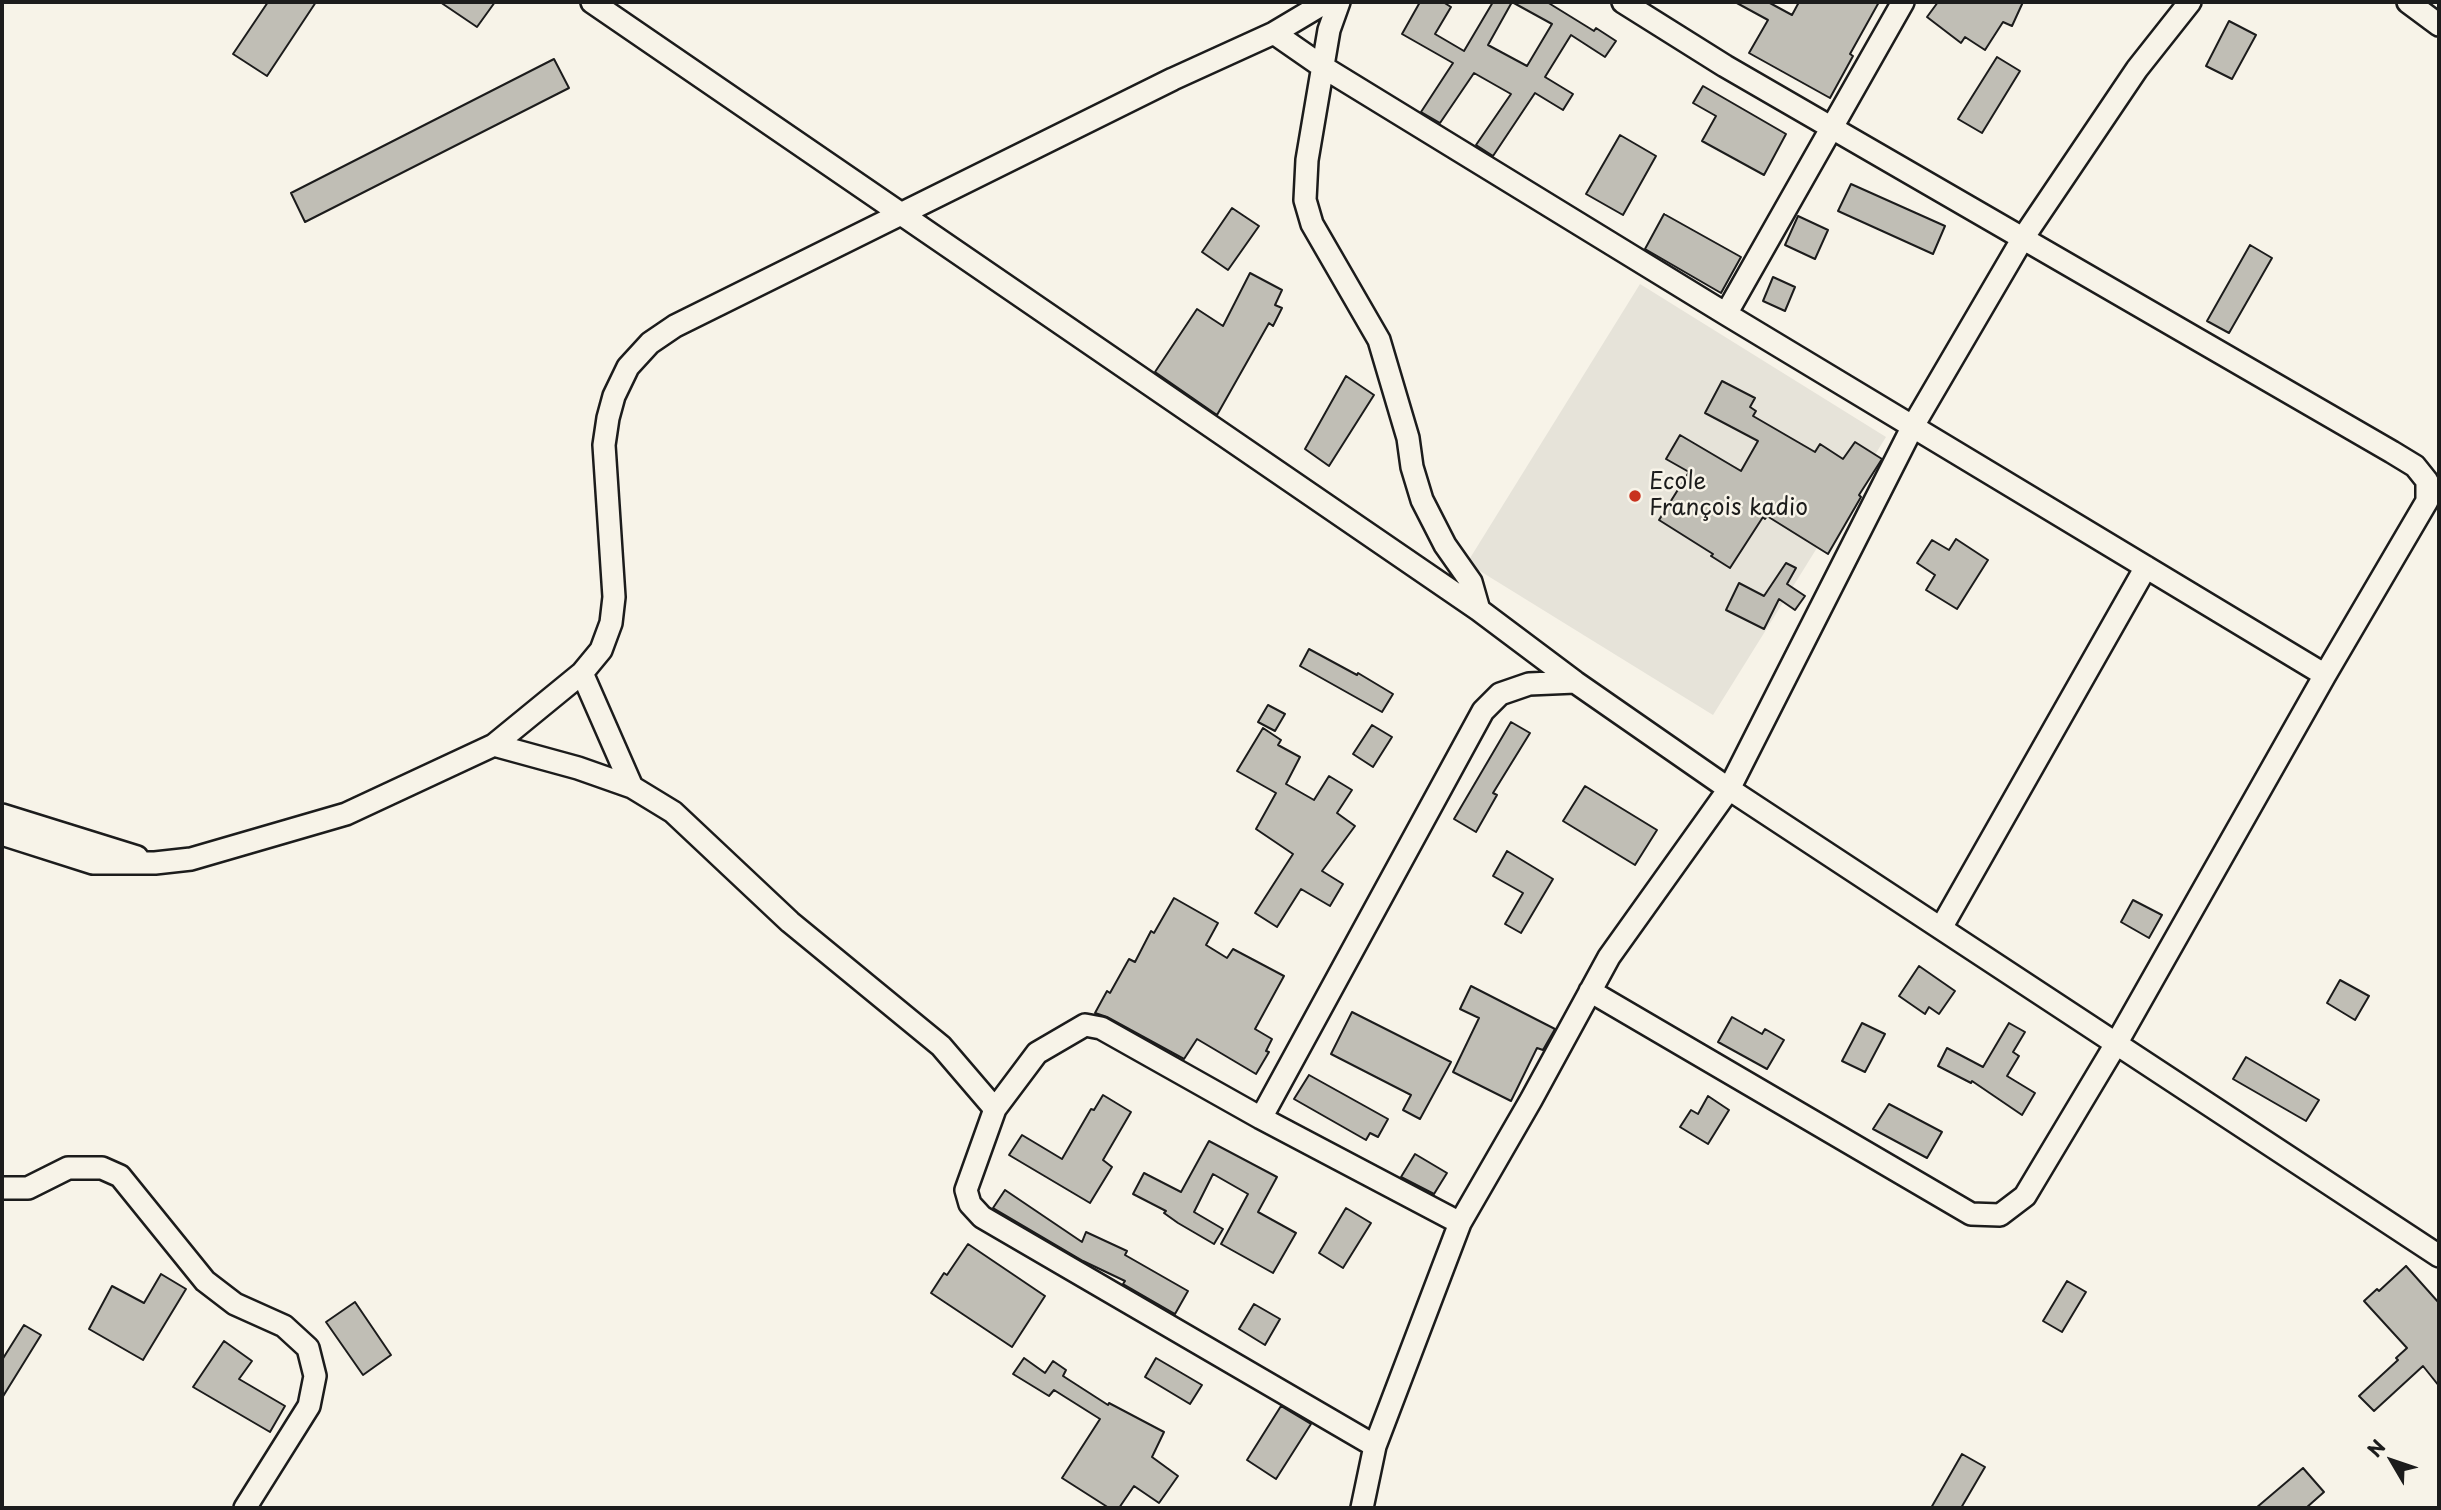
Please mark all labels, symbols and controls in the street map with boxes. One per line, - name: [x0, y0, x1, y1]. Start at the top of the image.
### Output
- place label: Ecole François kadio: [1649, 469, 1808, 523]
- marker: Ecole François kadio: [1627, 488, 1643, 504]
- north arrow: [2357, 1426, 2427, 1496]
- text: N: [2360, 1433, 2391, 1462]

